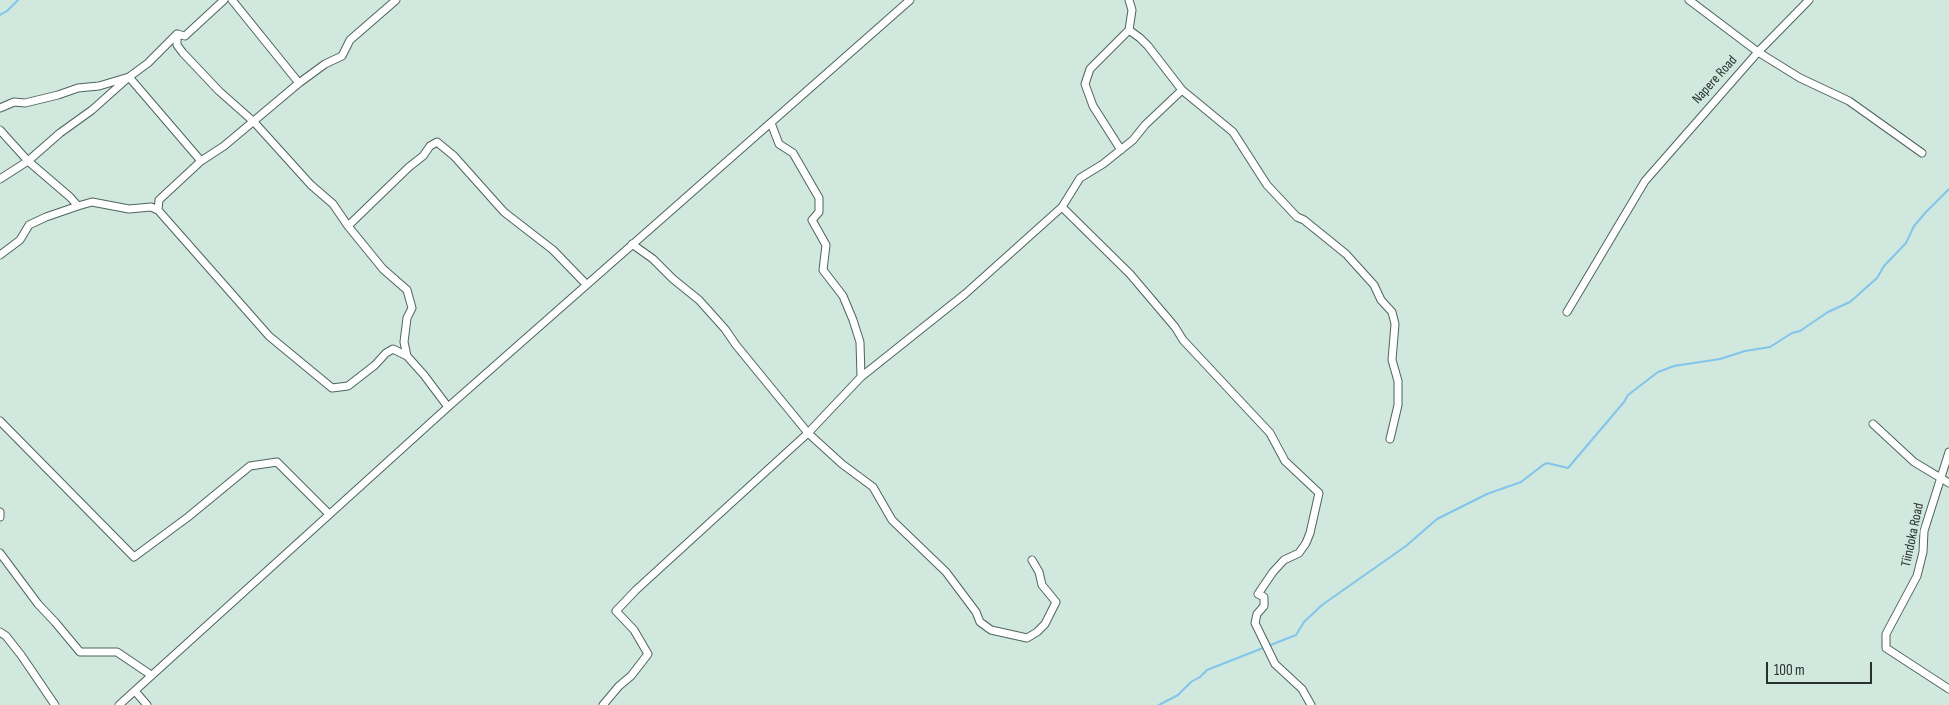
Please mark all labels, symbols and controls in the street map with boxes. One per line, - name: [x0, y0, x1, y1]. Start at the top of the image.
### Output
- street label: Napere Road: [1689, 52, 1741, 108]
- street label: Tiindoka Road: [1898, 502, 1928, 568]
- scale bar: [1769, 652, 1875, 684]
- text: 100 m: [1774, 661, 1805, 680]

